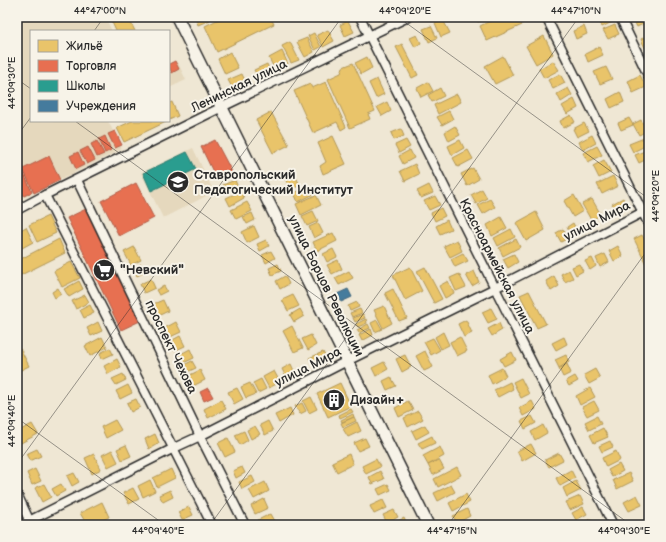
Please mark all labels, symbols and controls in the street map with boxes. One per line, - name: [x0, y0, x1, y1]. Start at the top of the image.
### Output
- text: 44°47'00"N: [74, 5, 126, 17]
- text: 44°09'20"E: [379, 5, 432, 17]
- text: 44°47'10"N: [551, 5, 601, 17]
- legend: [30, 30, 170, 122]
- text: Жильё: [66, 39, 103, 54]
- text: 44°09'30"E: [6, 56, 18, 109]
- street label: Ленинская улица: [187, 56, 290, 117]
- text: Торговля: [66, 59, 117, 74]
- text: Школы: [66, 79, 105, 94]
- text: Учреждения: [66, 99, 136, 114]
- place label: Ставропольский Педагогический Институт: [194, 167, 354, 198]
- school or university icon: Ставропольский Педагогический Институт: [165, 169, 191, 195]
- text: 44°09'20"E: [650, 169, 662, 222]
- street label: Красноармейская улица: [456, 196, 538, 337]
- street label: улица Мира: [561, 197, 633, 245]
- street label: улица Борцов Революции: [285, 213, 367, 359]
- supermarket icon: "Невский": [91, 257, 117, 283]
- place label: "Невский": [120, 262, 184, 278]
- street label: проспект Чехова: [141, 298, 201, 397]
- street label: улица Мира: [272, 343, 344, 391]
- building icon: Дизайн+: [321, 387, 347, 413]
- place label: Дизайн+: [350, 392, 405, 408]
- text: 44°09'40"E: [6, 394, 18, 447]
- text: 44°09'40"E: [132, 525, 185, 537]
- text: 44°47'15"N: [427, 525, 477, 537]
- text: 44°09'30"E: [598, 525, 651, 537]

